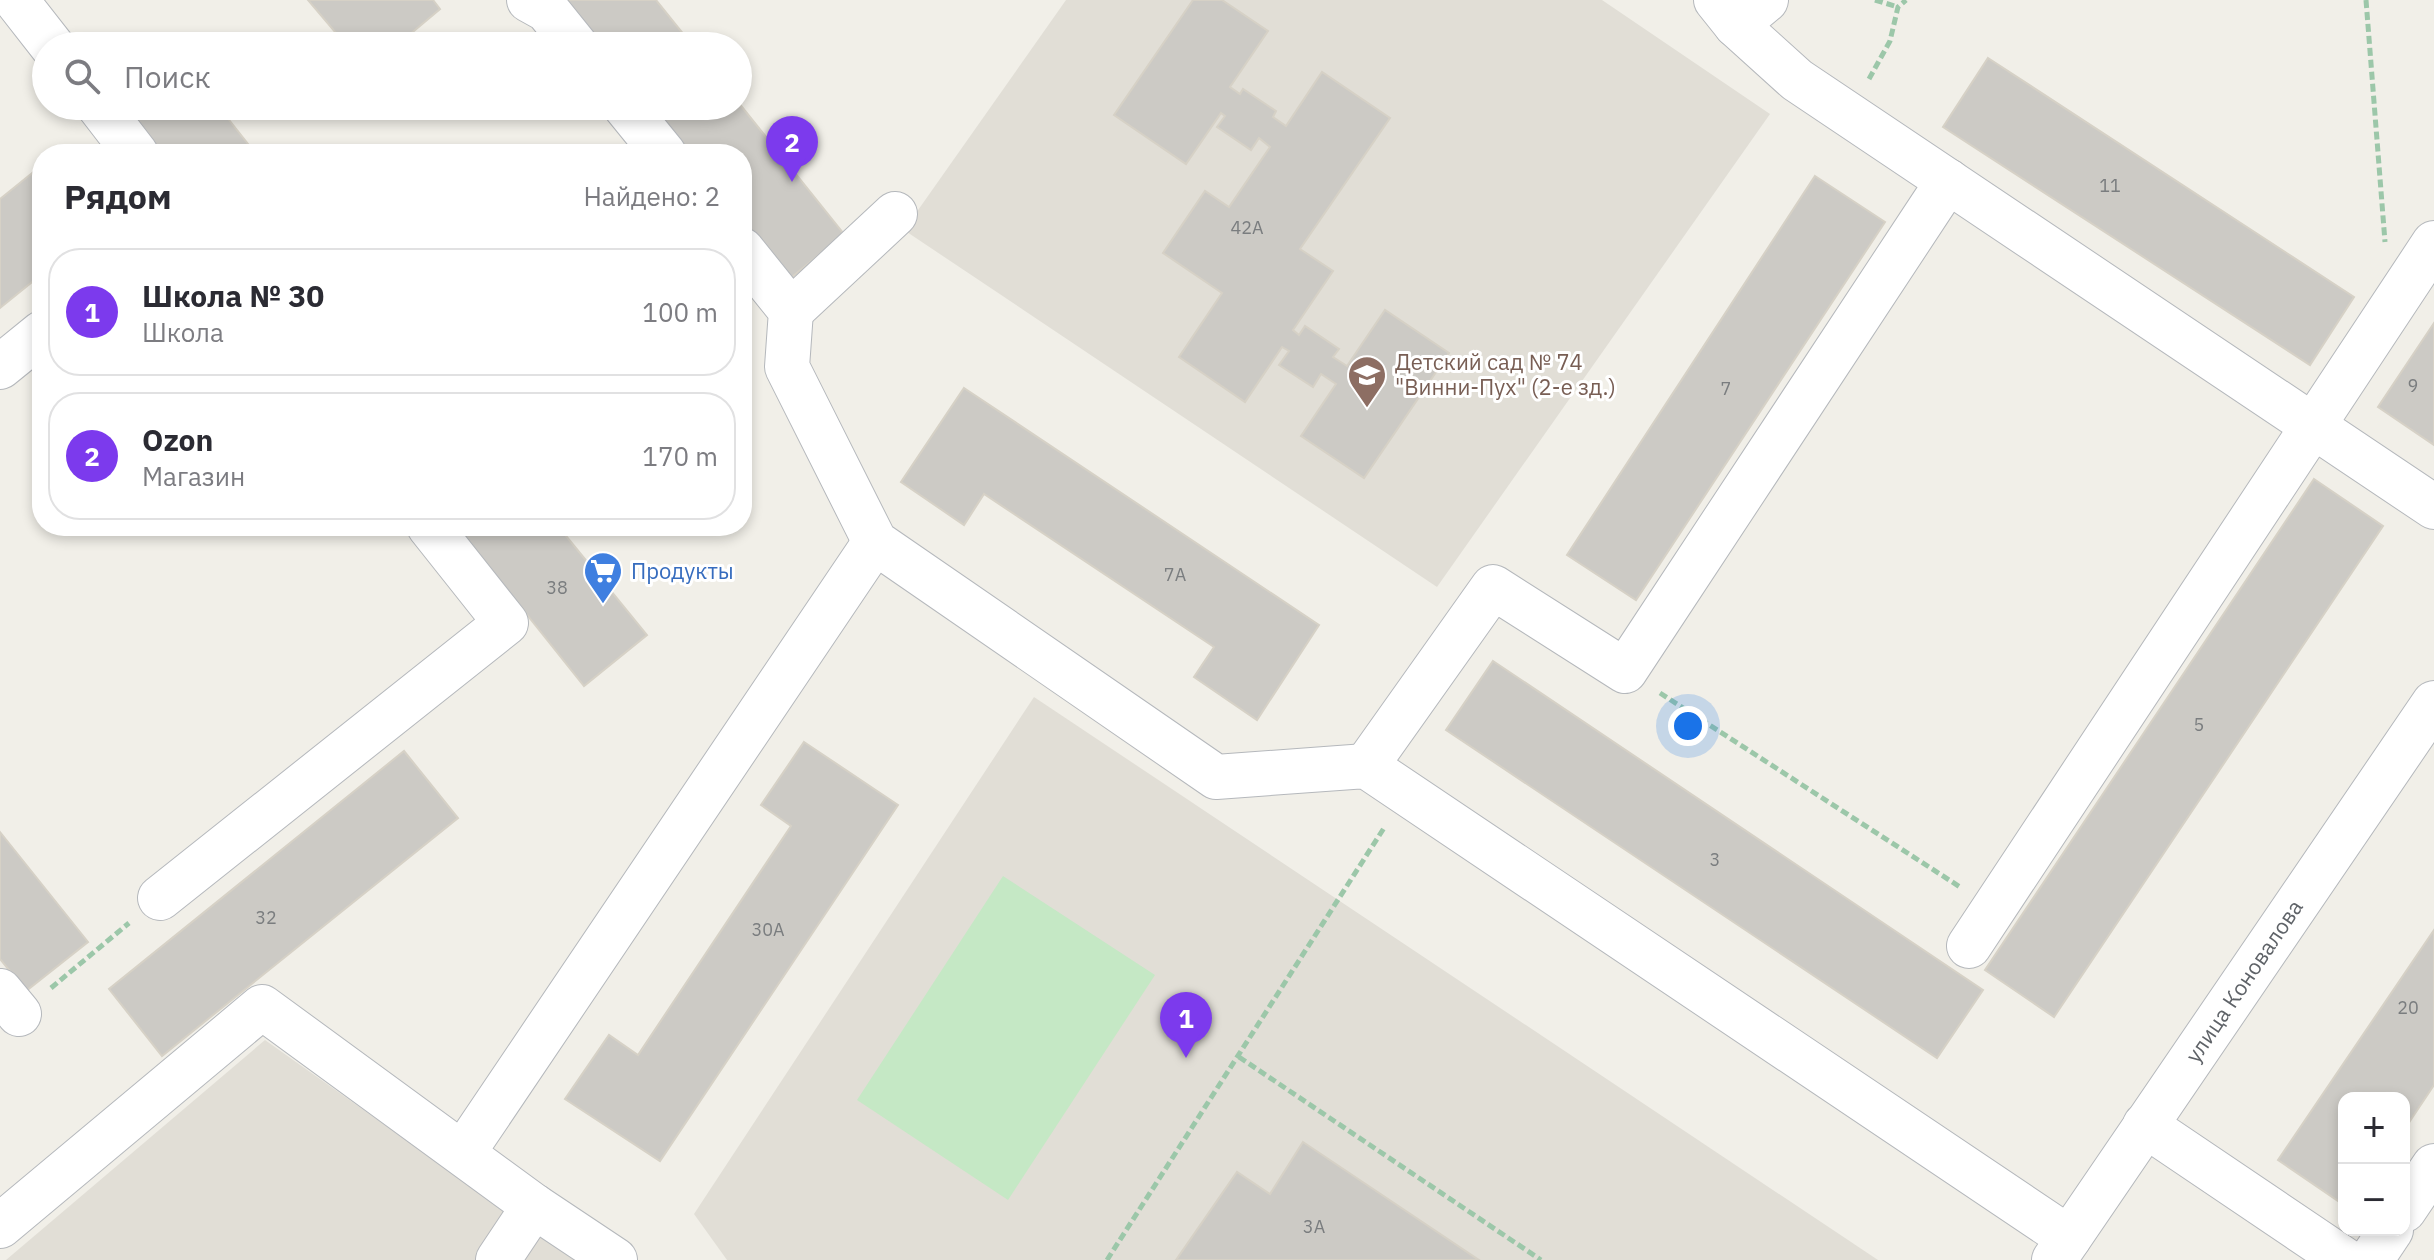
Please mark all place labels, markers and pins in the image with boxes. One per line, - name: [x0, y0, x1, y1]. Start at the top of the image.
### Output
- pin: 2: [766, 116, 818, 182]
- place label: Детский сад № 74 "Винни-Пух" (2-е зд.): [1395, 347, 1616, 401]
- school or university icon: Детский сад № 74 "Винни-Пух" (2-е зд.): [1346, 354, 1388, 409]
- supermarket icon: Продукты: [582, 550, 624, 605]
- place label: Продукты: [631, 556, 734, 585]
- pin: 1: [1160, 992, 1212, 1058]

